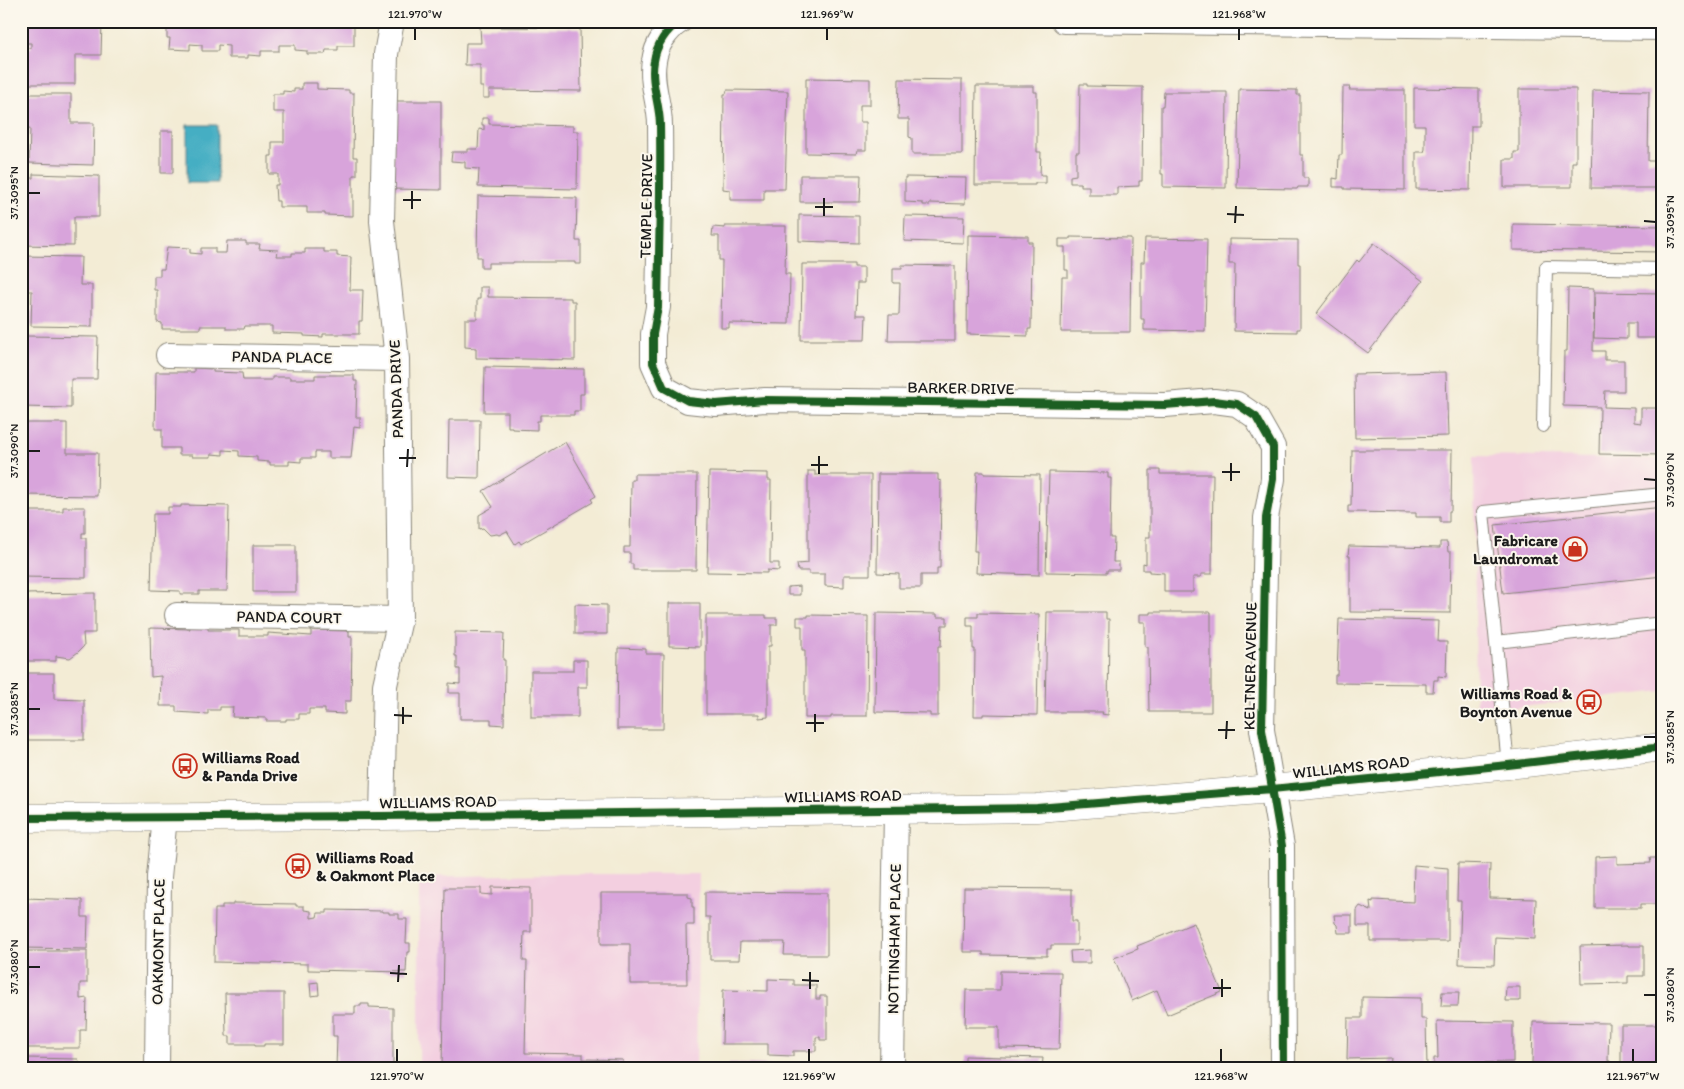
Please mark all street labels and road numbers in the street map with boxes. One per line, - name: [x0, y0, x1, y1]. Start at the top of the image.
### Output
- street label: TEMPLE DRIVE: [636, 153, 656, 259]
- street label: PANDA DRIVE: [385, 339, 407, 439]
- street label: PANDA PLACE: [232, 347, 333, 367]
- street label: BARKER DRIVE: [907, 378, 1015, 398]
- street label: KELTNER AVENUE: [1239, 602, 1261, 730]
- street label: PANDA COURT: [236, 607, 342, 627]
- street label: WILLIAMS ROAD: [1291, 751, 1411, 783]
- street label: WILLIAMS ROAD: [784, 785, 902, 807]
- street label: WILLIAMS ROAD: [379, 791, 497, 813]
- street label: NOTTINGHAM PLACE: [883, 864, 905, 1014]
- street label: OAKMONT PLACE: [147, 879, 169, 1005]

